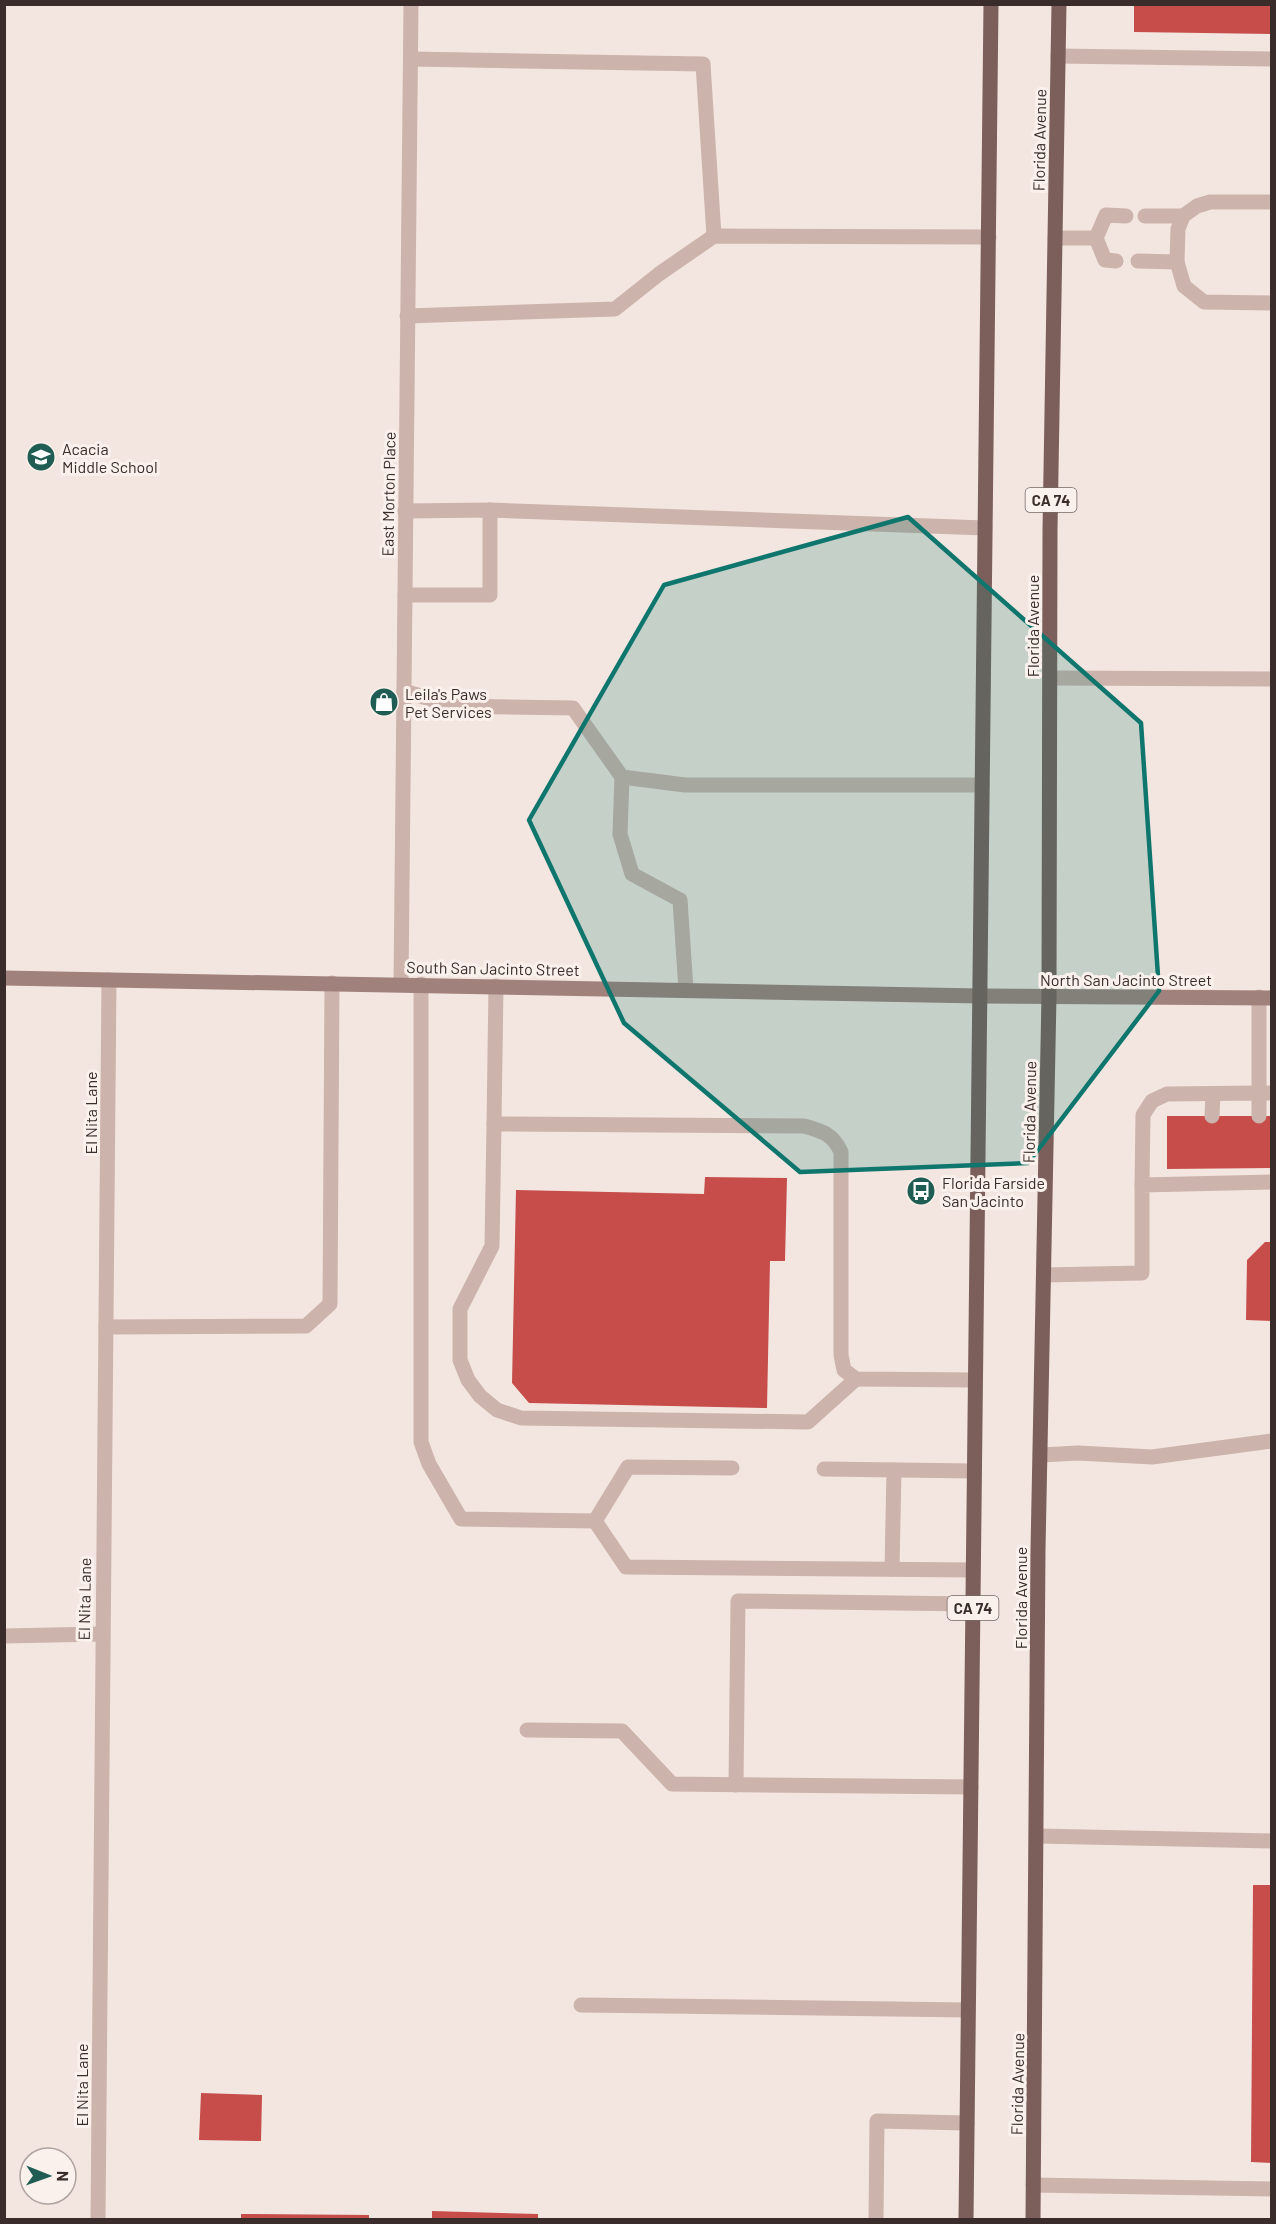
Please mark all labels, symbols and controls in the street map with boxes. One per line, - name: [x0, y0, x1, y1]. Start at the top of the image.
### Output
- street label: Florida Avenue: [1029, 89, 1049, 191]
- street label: East Morton Place: [377, 431, 399, 557]
- place label: Acacia Middle School: [62, 439, 158, 476]
- school or university icon: Acacia Middle School: [25, 441, 57, 473]
- road number: CA 74: [1026, 488, 1076, 512]
- street label: Florida Avenue: [1023, 575, 1042, 677]
- place label: Leila's Paws Pet Services: [405, 684, 492, 721]
- shop icon: Leila's Paws Pet Services: [368, 686, 400, 718]
- street label: South San Jacinto Street: [406, 957, 580, 979]
- street label: North San Jacinto Street: [1040, 970, 1212, 989]
- street label: Florida Avenue: [1019, 1061, 1039, 1163]
- street label: El Nita Lane: [81, 1072, 100, 1154]
- place label: Florida Farside San Jacinto: [942, 1173, 1045, 1210]
- bus stop icon: Florida Farside San Jacinto: [905, 1175, 937, 1207]
- street label: Florida Avenue: [1011, 1547, 1030, 1649]
- street label: El Nita Lane: [74, 1557, 94, 1641]
- road number: CA 74: [948, 1596, 998, 1620]
- street label: Florida Avenue: [1007, 2033, 1027, 2135]
- street label: El Nita Lane: [72, 2044, 91, 2126]
- north arrow: [18, 2146, 78, 2206]
- text: N: [54, 2171, 73, 2182]

